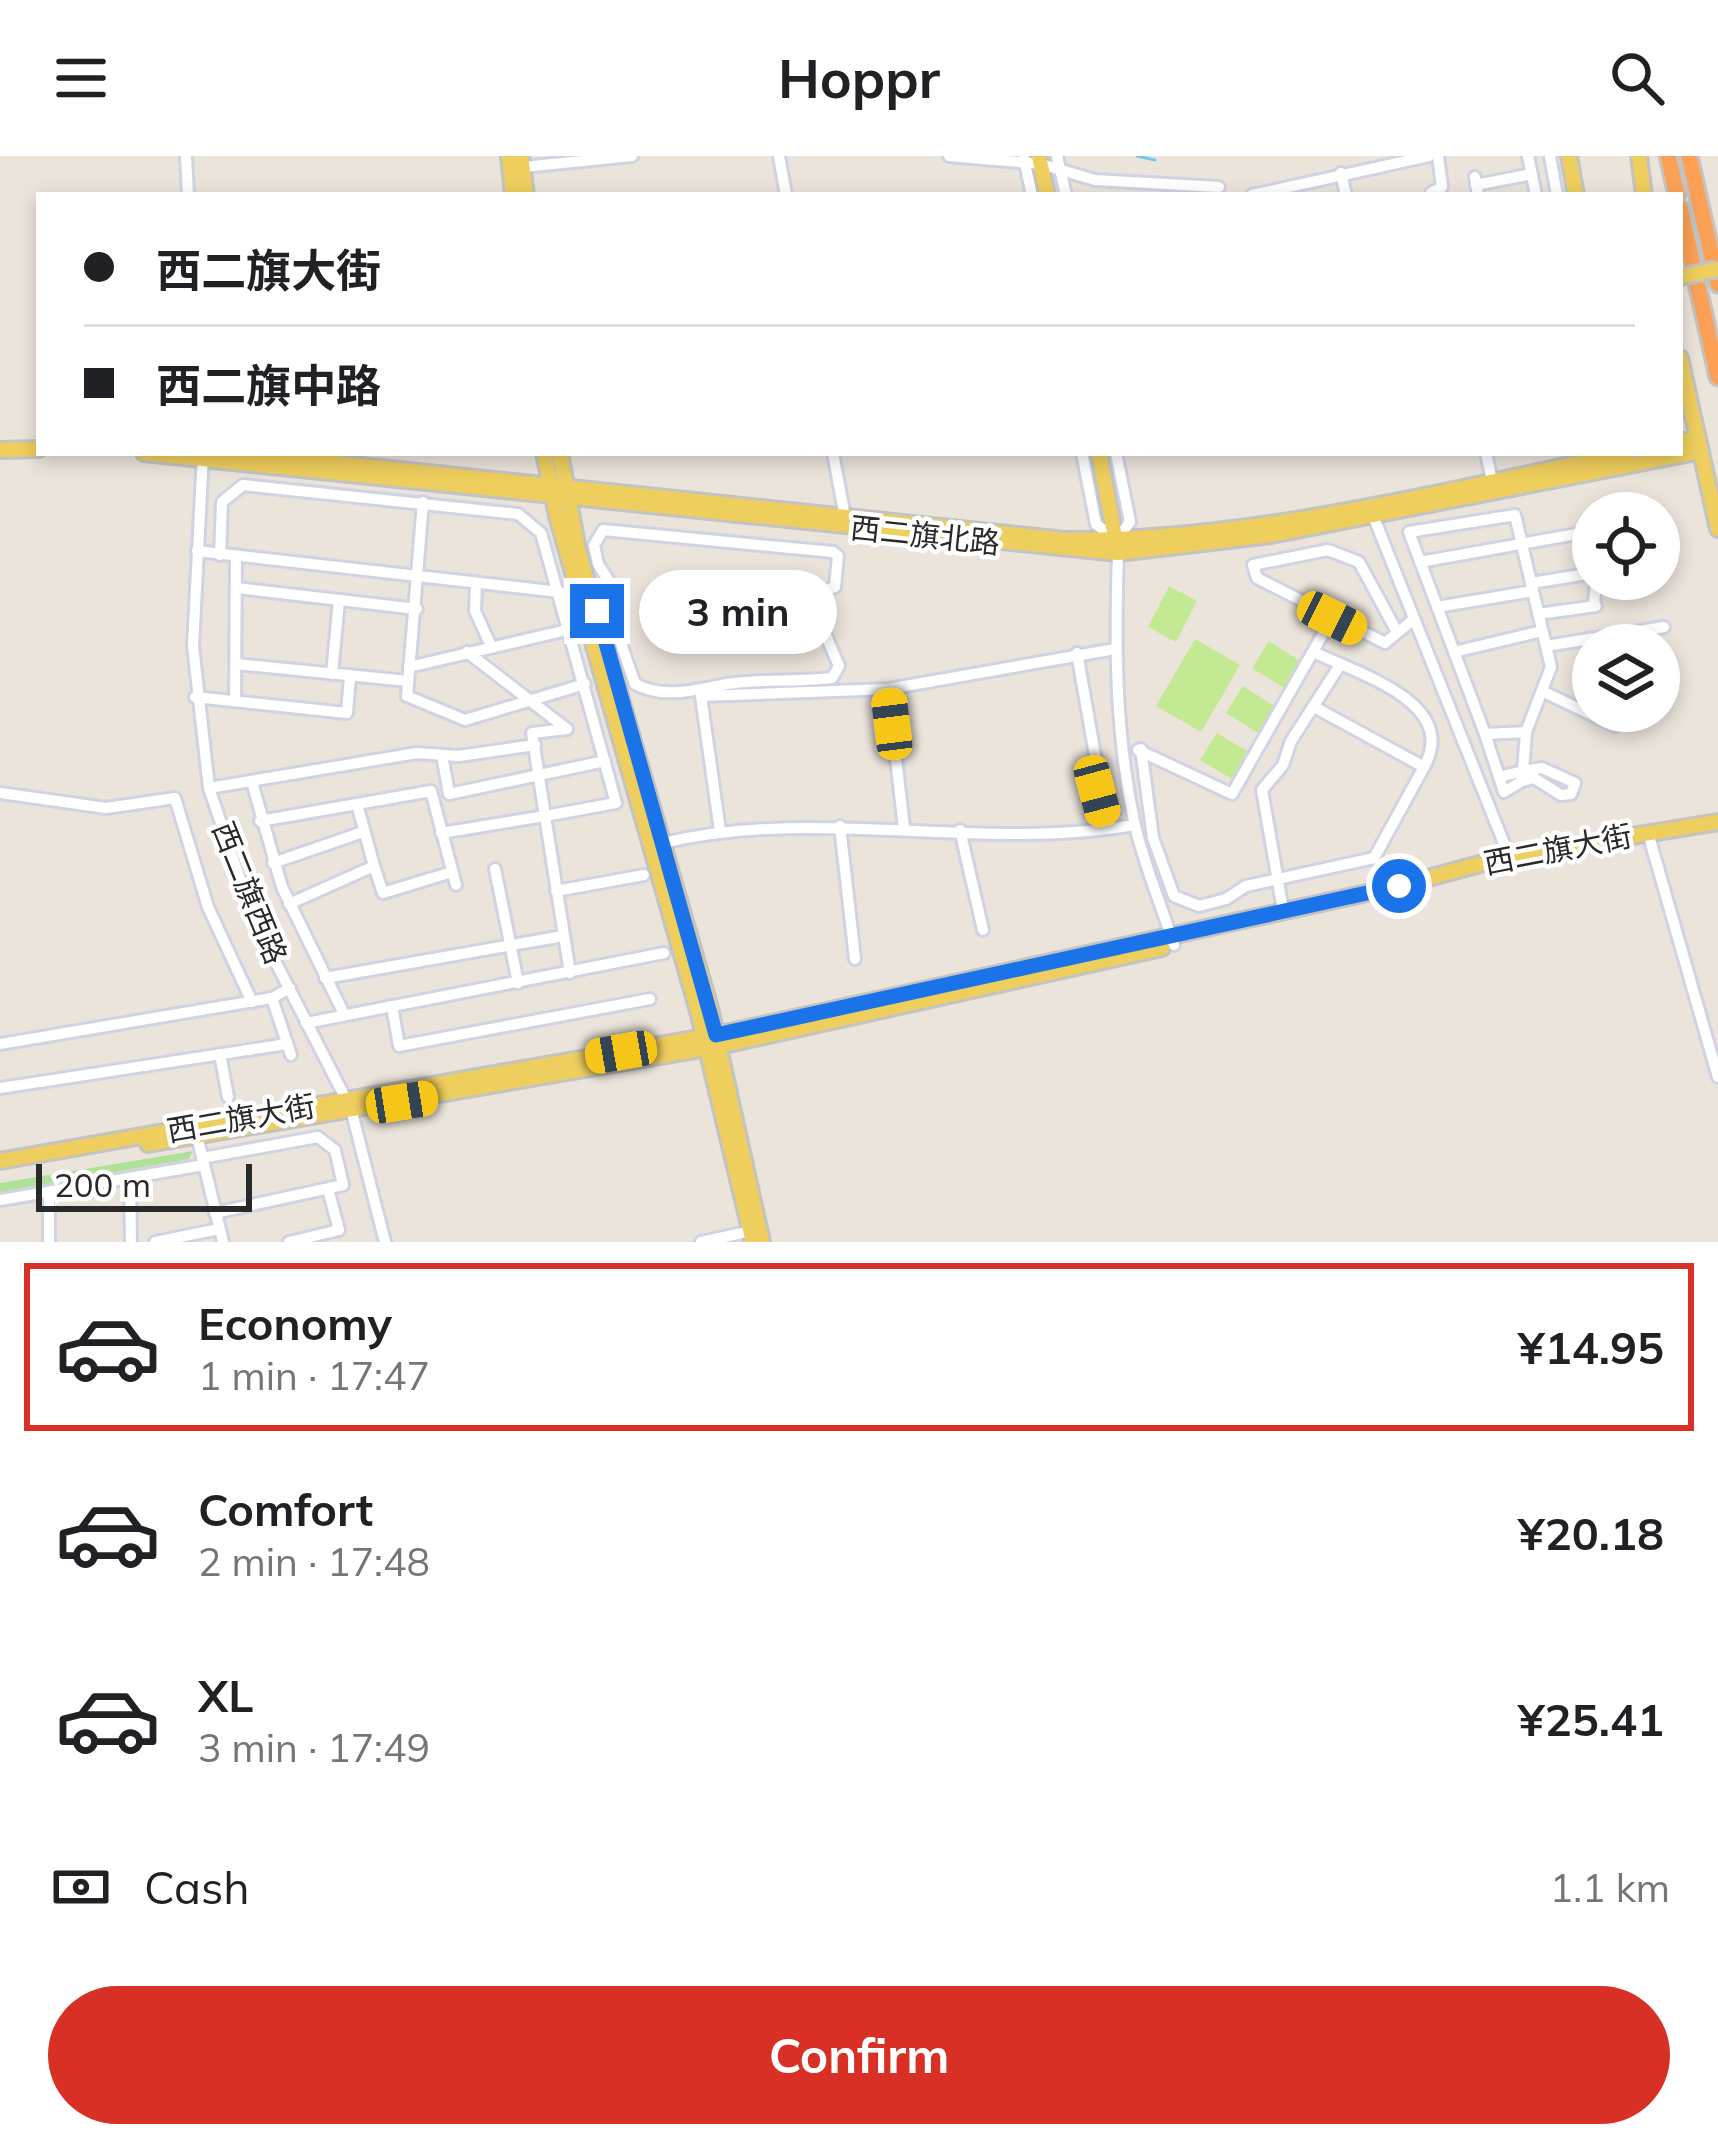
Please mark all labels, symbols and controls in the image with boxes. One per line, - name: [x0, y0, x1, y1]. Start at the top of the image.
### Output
- text: Hoppr: [778, 44, 940, 112]
- icon: menu: [48, 45, 114, 111]
- icon: search: [1604, 45, 1670, 111]
- text: 西二旗大街: [156, 242, 381, 298]
- text: 西二旗中路: [156, 357, 381, 413]
- map controls: [1572, 492, 1680, 732]
- button: locate: [1572, 492, 1680, 600]
- street label: 西二旗北路: [849, 508, 1002, 562]
- callout: 3 min: [639, 569, 837, 653]
- route end: [570, 584, 624, 638]
- car: [1292, 586, 1372, 650]
- text: 3 min: [687, 587, 789, 636]
- button: layers: [1572, 624, 1680, 732]
- car: [870, 686, 914, 762]
- car: [1070, 752, 1124, 830]
- street label: 西二旗西路: [204, 816, 296, 969]
- street label: 西二旗大街: [1481, 816, 1635, 882]
- route start: [1372, 859, 1426, 913]
- car: [582, 1028, 660, 1076]
- car: [364, 1079, 440, 1125]
- street label: 西二旗大街: [164, 1086, 318, 1150]
- scale bar: [36, 1158, 252, 1211]
- text: 200 m: [54, 1164, 151, 1205]
- icon: car: [54, 1293, 162, 1401]
- text: Economy: [198, 1295, 392, 1351]
- text: ¥14.95: [1518, 1319, 1664, 1375]
- text: 1 min · 17:47: [198, 1351, 430, 1400]
- icon: car: [54, 1479, 162, 1587]
- text: Comfort: [198, 1481, 373, 1537]
- text: ¥20.18: [1518, 1505, 1664, 1561]
- text: 2 min · 17:48: [198, 1537, 430, 1586]
- icon: car: [54, 1665, 162, 1773]
- text: XL: [198, 1667, 253, 1723]
- text: ¥25.41: [1518, 1691, 1664, 1747]
- text: 3 min · 17:49: [198, 1723, 430, 1772]
- icon: cash: [48, 1854, 114, 1920]
- text: Cash: [144, 1859, 250, 1915]
- text: 1.1 km: [1550, 1863, 1670, 1912]
- button: Confirm: [48, 1986, 1670, 2124]

